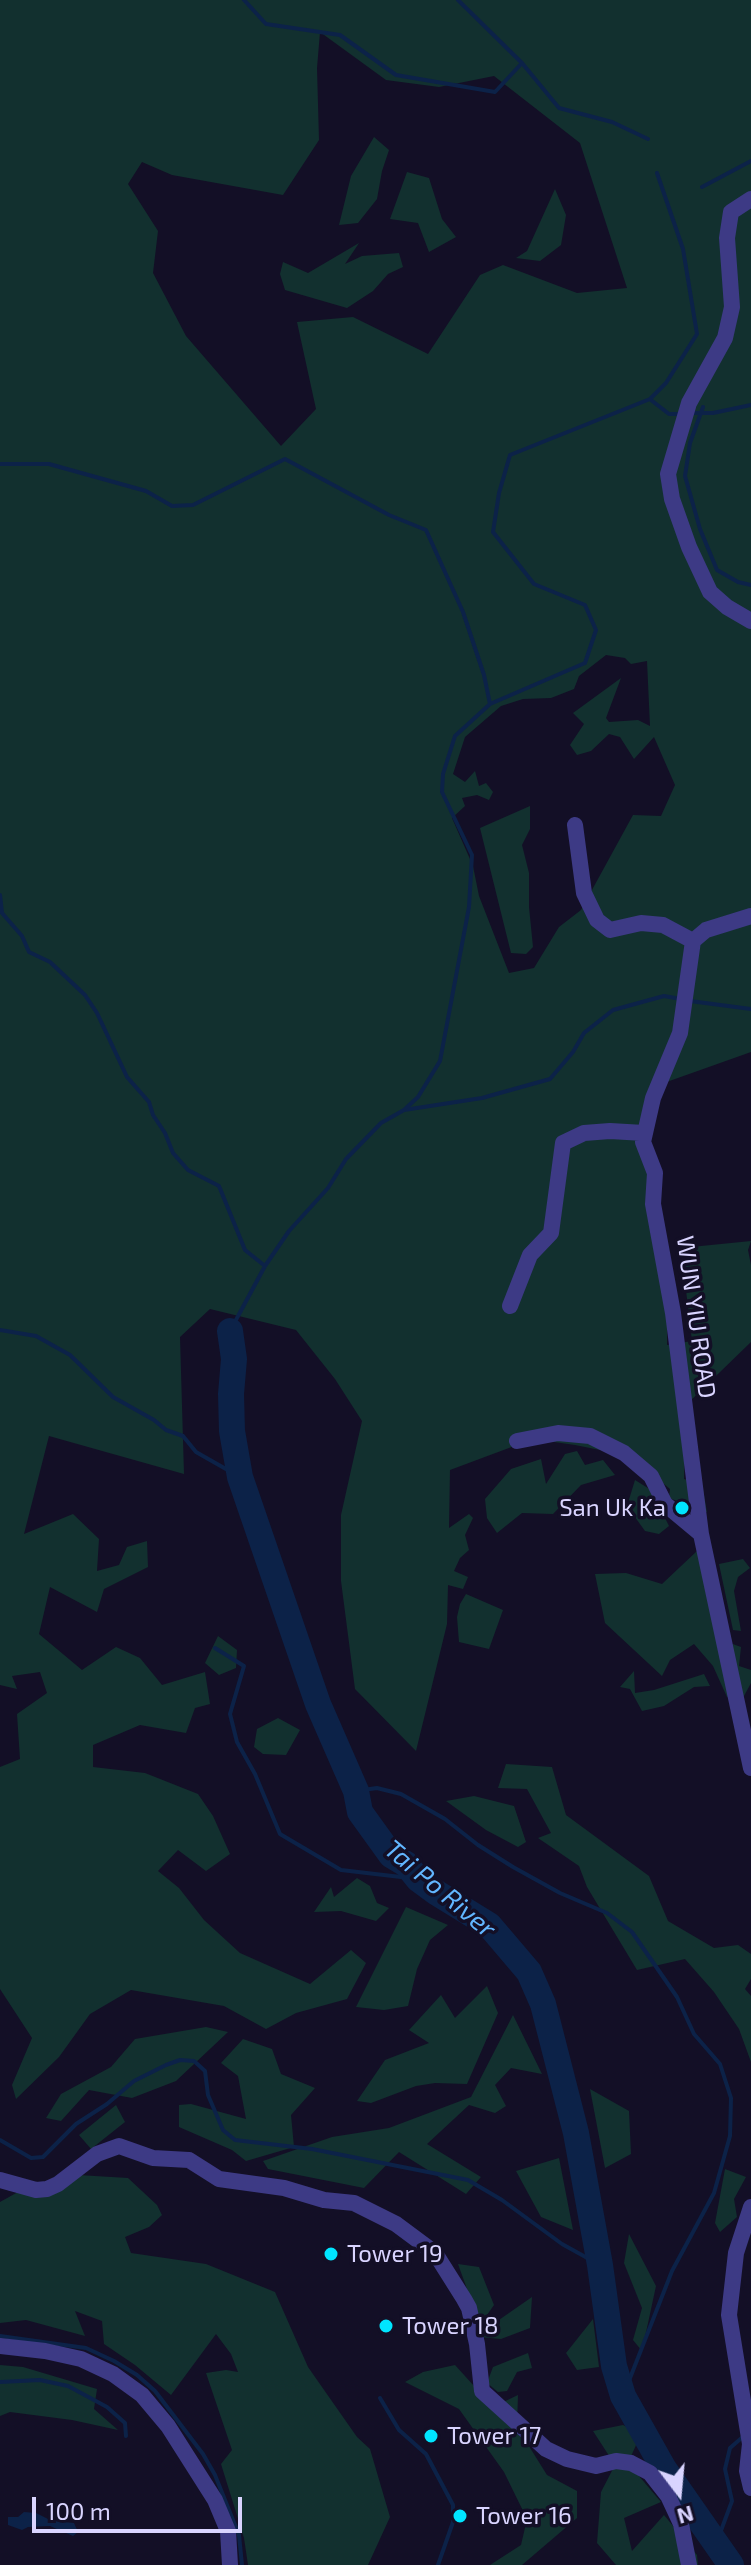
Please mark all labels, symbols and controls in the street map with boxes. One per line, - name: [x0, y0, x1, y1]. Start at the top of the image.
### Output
- street label: WUN YIU ROAD: [670, 1234, 722, 1400]
- place label: San Uk Ka: [559, 1494, 666, 1522]
- marker: San Uk Ka: [673, 1499, 691, 1517]
- water label: Tai Po River: [378, 1833, 502, 1945]
- place label: Tower 19: [347, 2240, 443, 2268]
- marker: Tower 19: [322, 2245, 340, 2263]
- place label: Tower 18: [402, 2312, 499, 2340]
- marker: Tower 18: [377, 2317, 395, 2335]
- place label: Tower 17: [447, 2422, 541, 2450]
- marker: Tower 17: [422, 2427, 440, 2445]
- north arrow: [639, 2453, 719, 2533]
- scale bar: [36, 2481, 246, 2531]
- text: 100 m: [46, 2496, 111, 2525]
- text: N: [674, 2501, 697, 2531]
- place label: Tower 16: [476, 2502, 572, 2530]
- marker: Tower 16: [451, 2507, 469, 2525]

